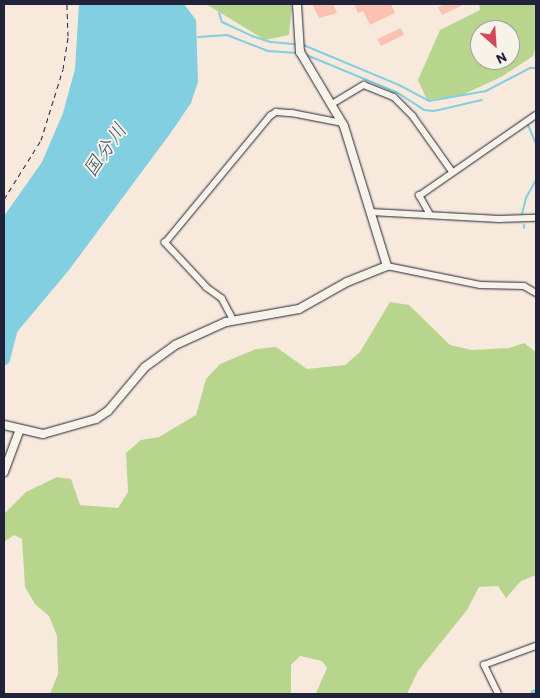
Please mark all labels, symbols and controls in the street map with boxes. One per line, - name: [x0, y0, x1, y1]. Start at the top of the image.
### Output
- north arrow: [470, 20, 520, 70]
- text: N: [493, 48, 509, 68]
- water label: 国分川: [78, 119, 132, 181]

